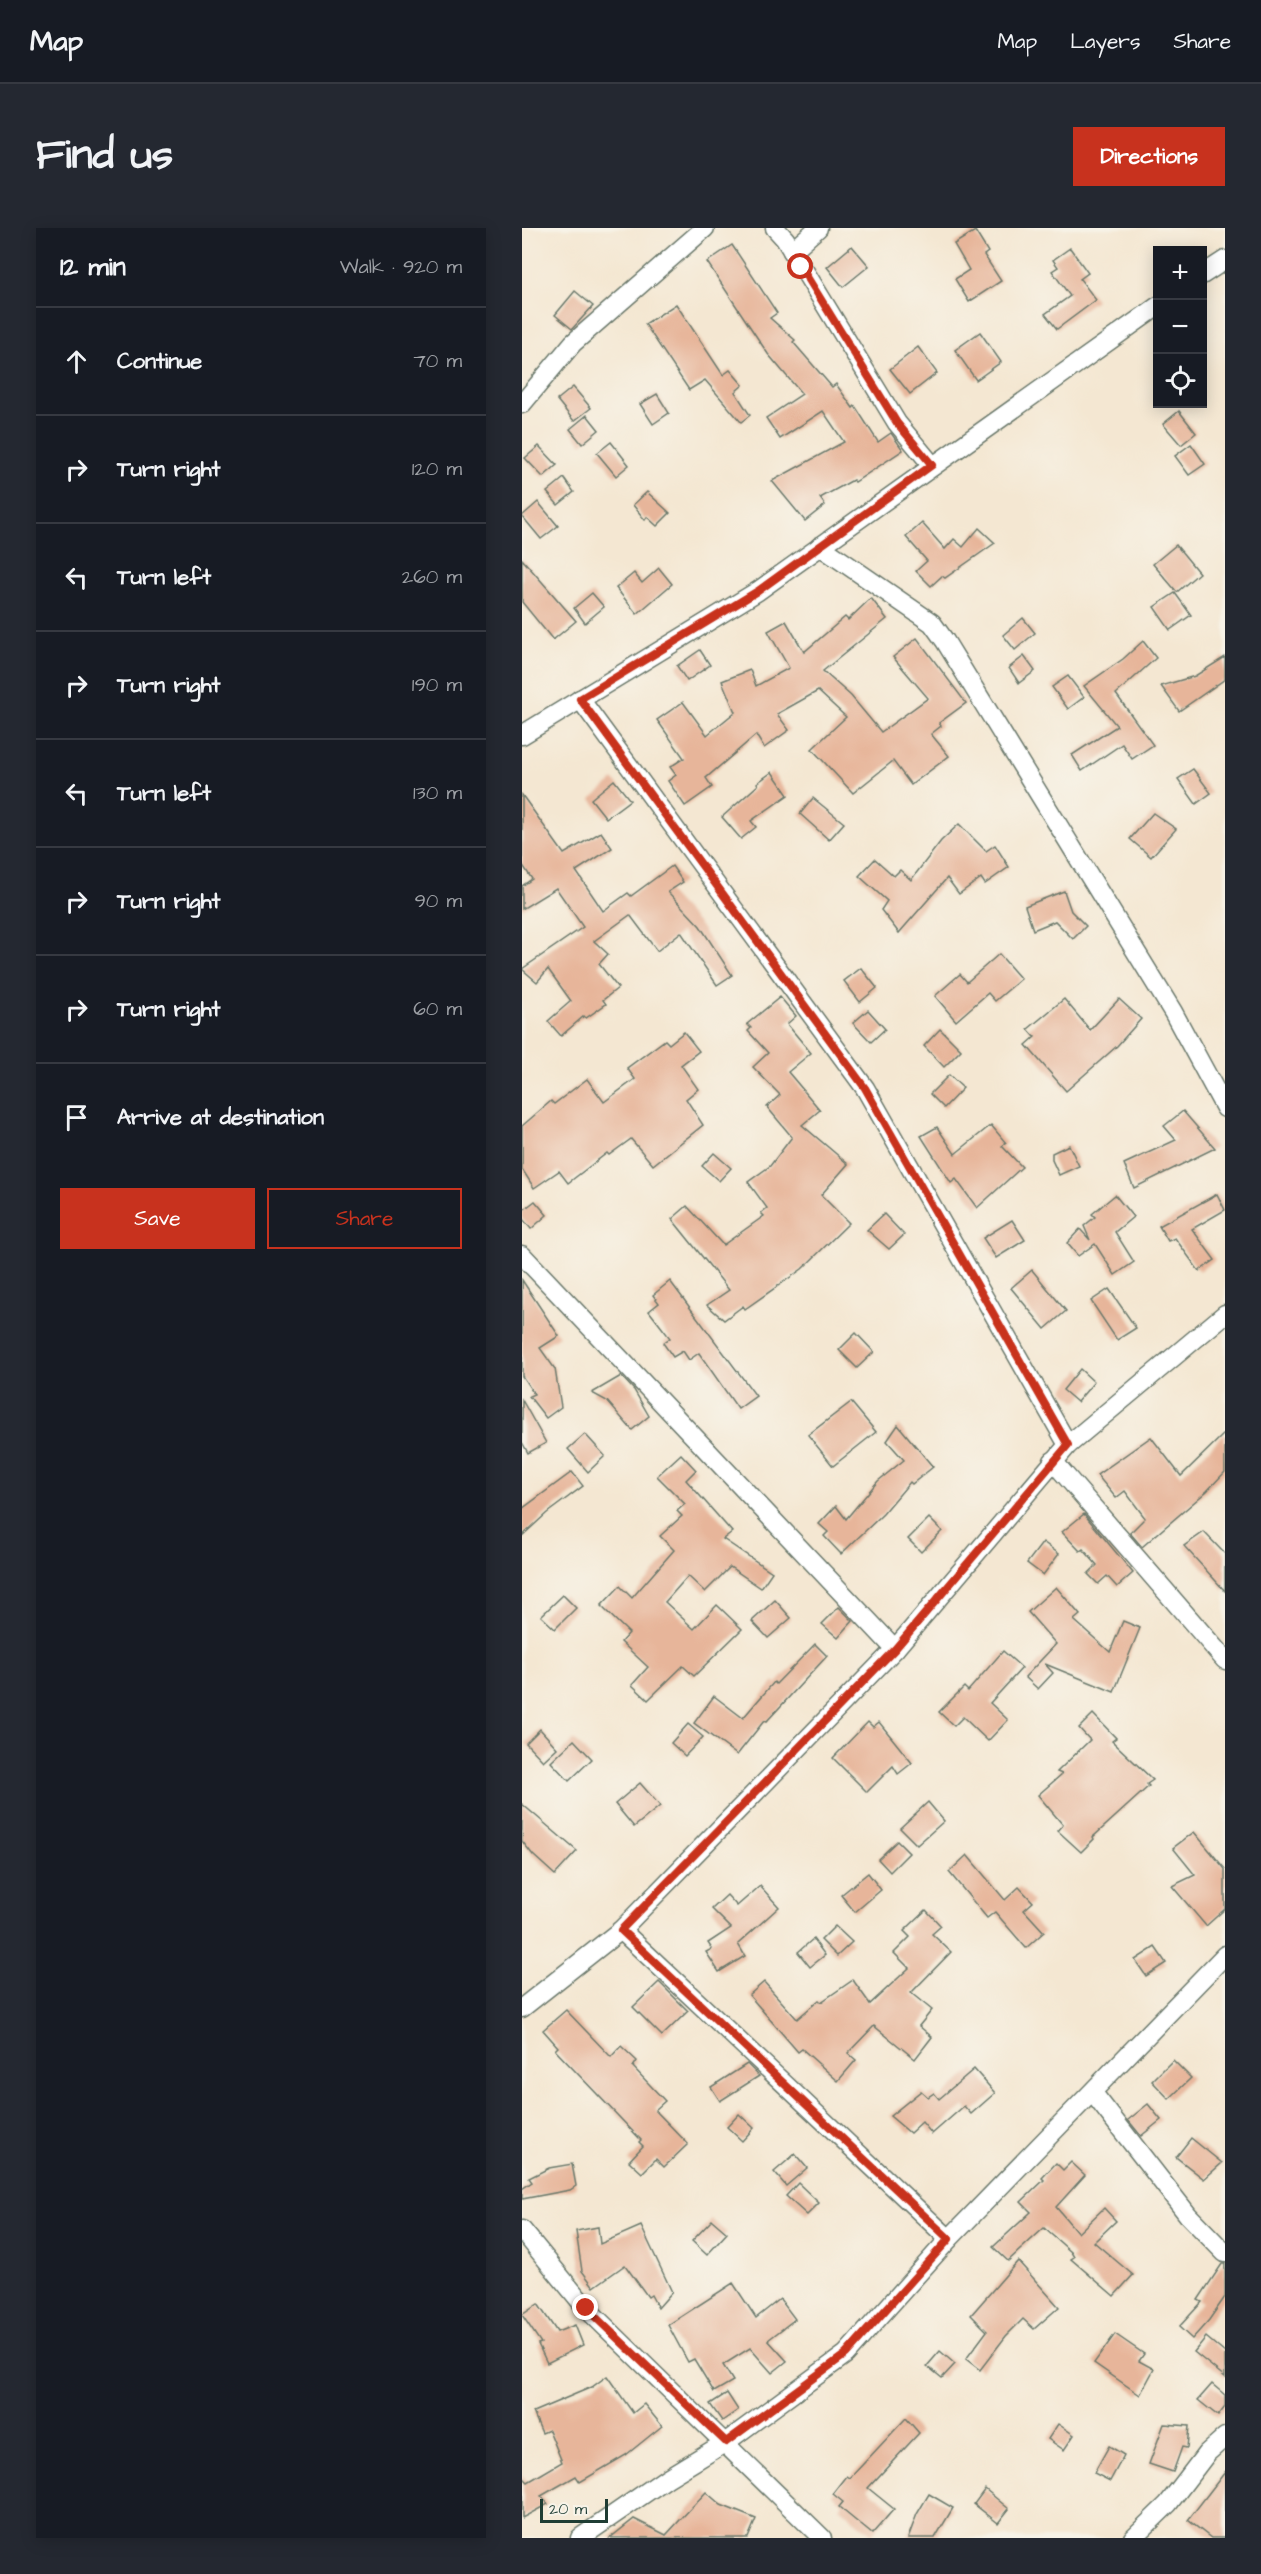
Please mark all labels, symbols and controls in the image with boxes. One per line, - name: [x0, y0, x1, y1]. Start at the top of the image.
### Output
- text: Map: [30, 22, 83, 61]
- text: Map: [997, 27, 1037, 56]
- text: Layers: [1070, 27, 1140, 56]
- text: Share: [1173, 27, 1231, 56]
- text: Find us: [36, 127, 173, 185]
- button: Directions: [1073, 127, 1225, 186]
- map controls: [1153, 246, 1207, 408]
- button: +: [1153, 246, 1207, 300]
- text: 12 min: [60, 249, 126, 285]
- text: Walk · 920 m: [340, 253, 462, 281]
- route start: [787, 253, 813, 279]
- button: −: [1153, 300, 1207, 354]
- icon: ahead: [60, 345, 93, 378]
- text: Continue: [117, 346, 202, 377]
- text: 70 m: [414, 347, 462, 375]
- button: locate: [1153, 354, 1207, 408]
- icon: right: [60, 453, 93, 486]
- text: Turn right: [117, 454, 220, 485]
- text: 120 m: [412, 455, 462, 483]
- icon: left: [60, 561, 93, 594]
- text: Turn left: [117, 562, 211, 593]
- text: 260 m: [402, 563, 462, 591]
- icon: right: [60, 669, 93, 702]
- text: Turn right: [117, 670, 220, 701]
- text: 190 m: [412, 671, 462, 699]
- icon: left: [60, 777, 93, 810]
- text: Turn left: [117, 778, 211, 809]
- text: 130 m: [413, 779, 462, 807]
- icon: right: [60, 885, 93, 918]
- text: Turn right: [117, 886, 220, 917]
- text: 90 m: [414, 887, 462, 915]
- icon: right: [60, 993, 93, 1026]
- text: Turn right: [117, 994, 220, 1025]
- text: 60 m: [413, 995, 462, 1023]
- icon: arrive: [60, 1101, 93, 1134]
- text: Arrive at destination: [117, 1102, 324, 1133]
- button: Save: [60, 1188, 255, 1249]
- button: Share: [267, 1188, 462, 1249]
- route end: [572, 2294, 598, 2320]
- scale bar: [540, 2496, 608, 2524]
- text: 20 m: [549, 2498, 587, 2520]

